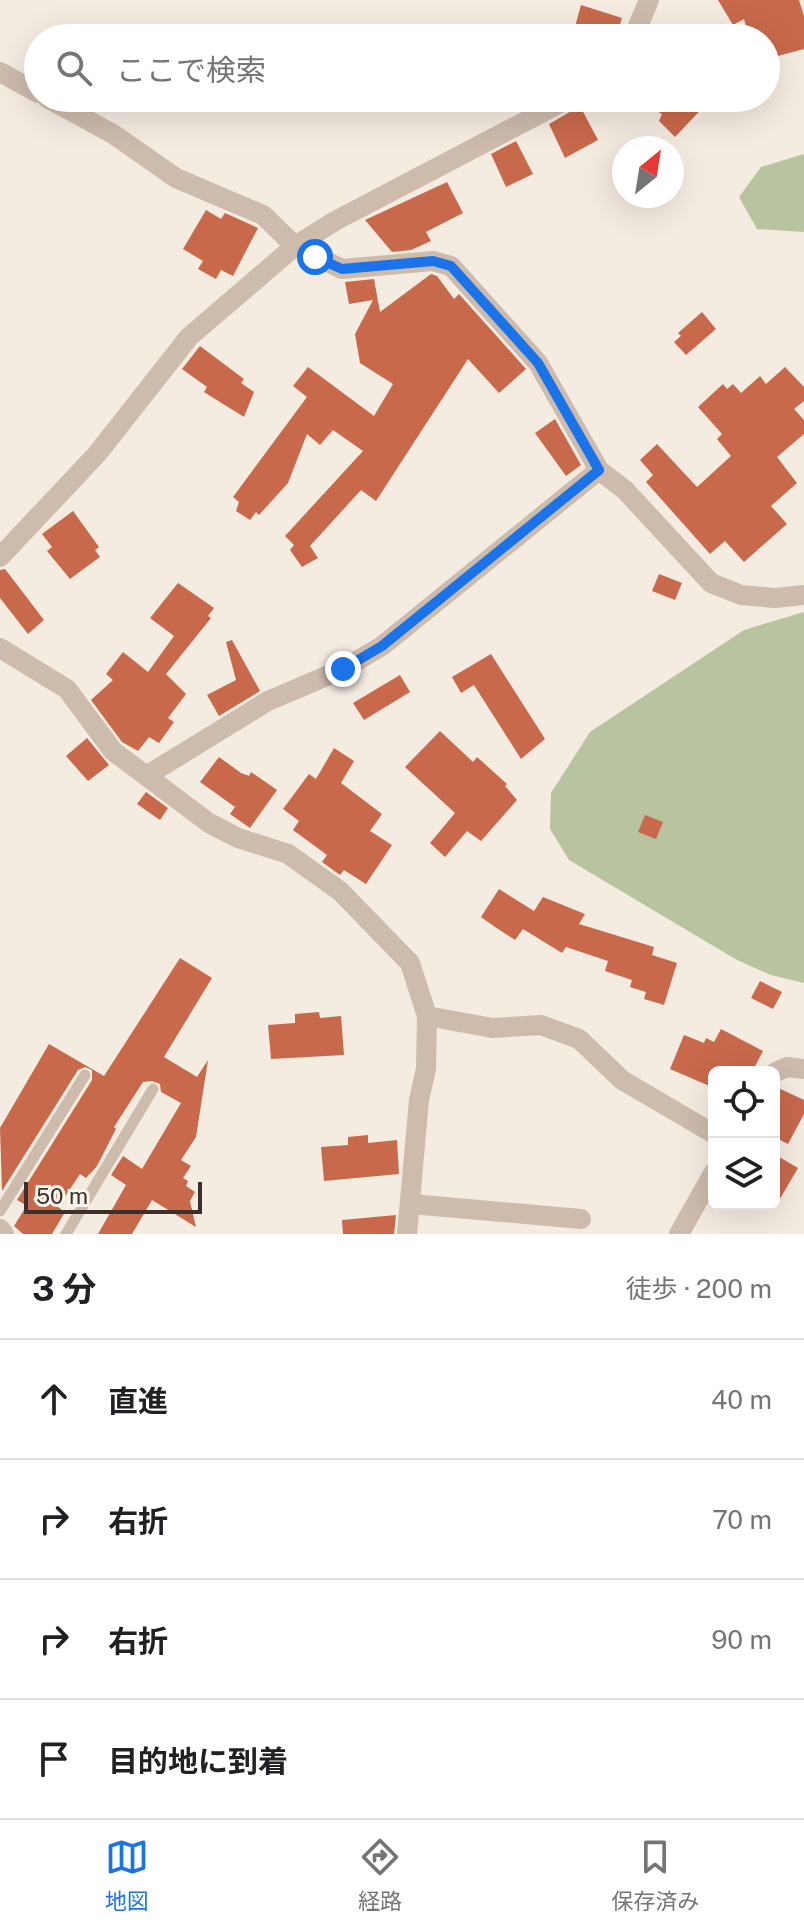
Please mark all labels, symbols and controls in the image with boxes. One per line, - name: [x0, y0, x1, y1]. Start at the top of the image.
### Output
- search box: [24, 24, 780, 112]
- icon: search: [52, 46, 96, 90]
- text: ここで検索: [116, 52, 266, 88]
- north arrow: [612, 136, 684, 208]
- route start: [297, 239, 333, 275]
- route end: [325, 651, 361, 687]
- map controls: [708, 1066, 780, 1210]
- button: locate: [708, 1066, 780, 1138]
- button: layers: [708, 1138, 780, 1210]
- scale bar: [24, 1178, 202, 1214]
- text: 50 m: [36, 1183, 88, 1209]
- text: 3 分: [32, 1269, 96, 1309]
- text: 徒歩 · 200 m: [626, 1273, 772, 1304]
- icon: ahead: [32, 1377, 76, 1421]
- text: 直進: [108, 1383, 168, 1419]
- text: 40 m: [711, 1384, 772, 1415]
- icon: right: [32, 1497, 76, 1541]
- text: 右折: [108, 1503, 168, 1539]
- text: 70 m: [712, 1504, 772, 1535]
- icon: right: [32, 1617, 76, 1661]
- text: 右折: [108, 1623, 168, 1659]
- text: 90 m: [711, 1624, 772, 1655]
- icon: arrive: [32, 1737, 76, 1781]
- text: 目的地に到着: [108, 1743, 288, 1779]
- tab: 地図: [105, 1835, 149, 1915]
- tab: 経路: [358, 1835, 402, 1915]
- tab: 保存済み: [611, 1835, 699, 1915]

